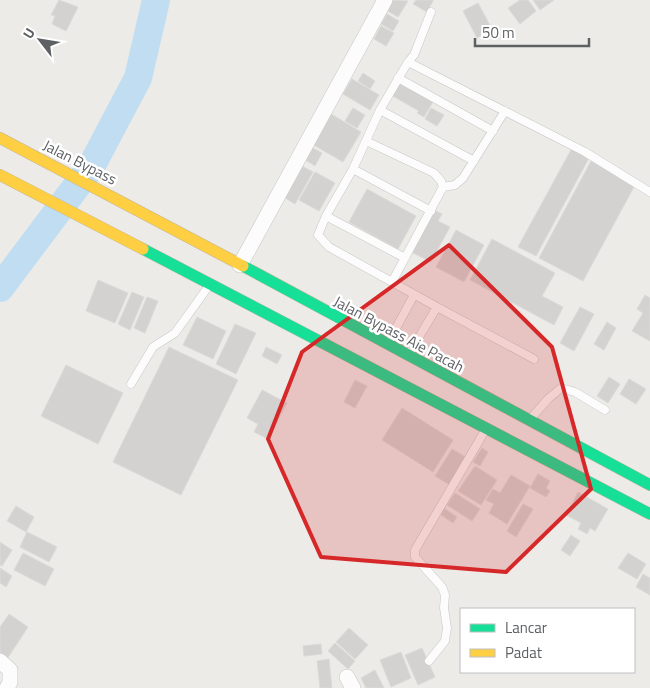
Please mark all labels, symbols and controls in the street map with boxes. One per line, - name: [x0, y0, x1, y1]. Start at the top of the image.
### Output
- north arrow: [15, 15, 65, 65]
- scale bar: [475, 15, 589, 47]
- text: 50 m: [482, 21, 515, 44]
- text: U: [17, 24, 40, 42]
- street label: Jalan Bypass: [39, 134, 121, 190]
- street label: Jalan Bypass Aie Pacah: [330, 290, 468, 378]
- legend: [460, 608, 635, 673]
- text: Lancar: [505, 616, 547, 639]
- text: Padat: [505, 641, 543, 664]

